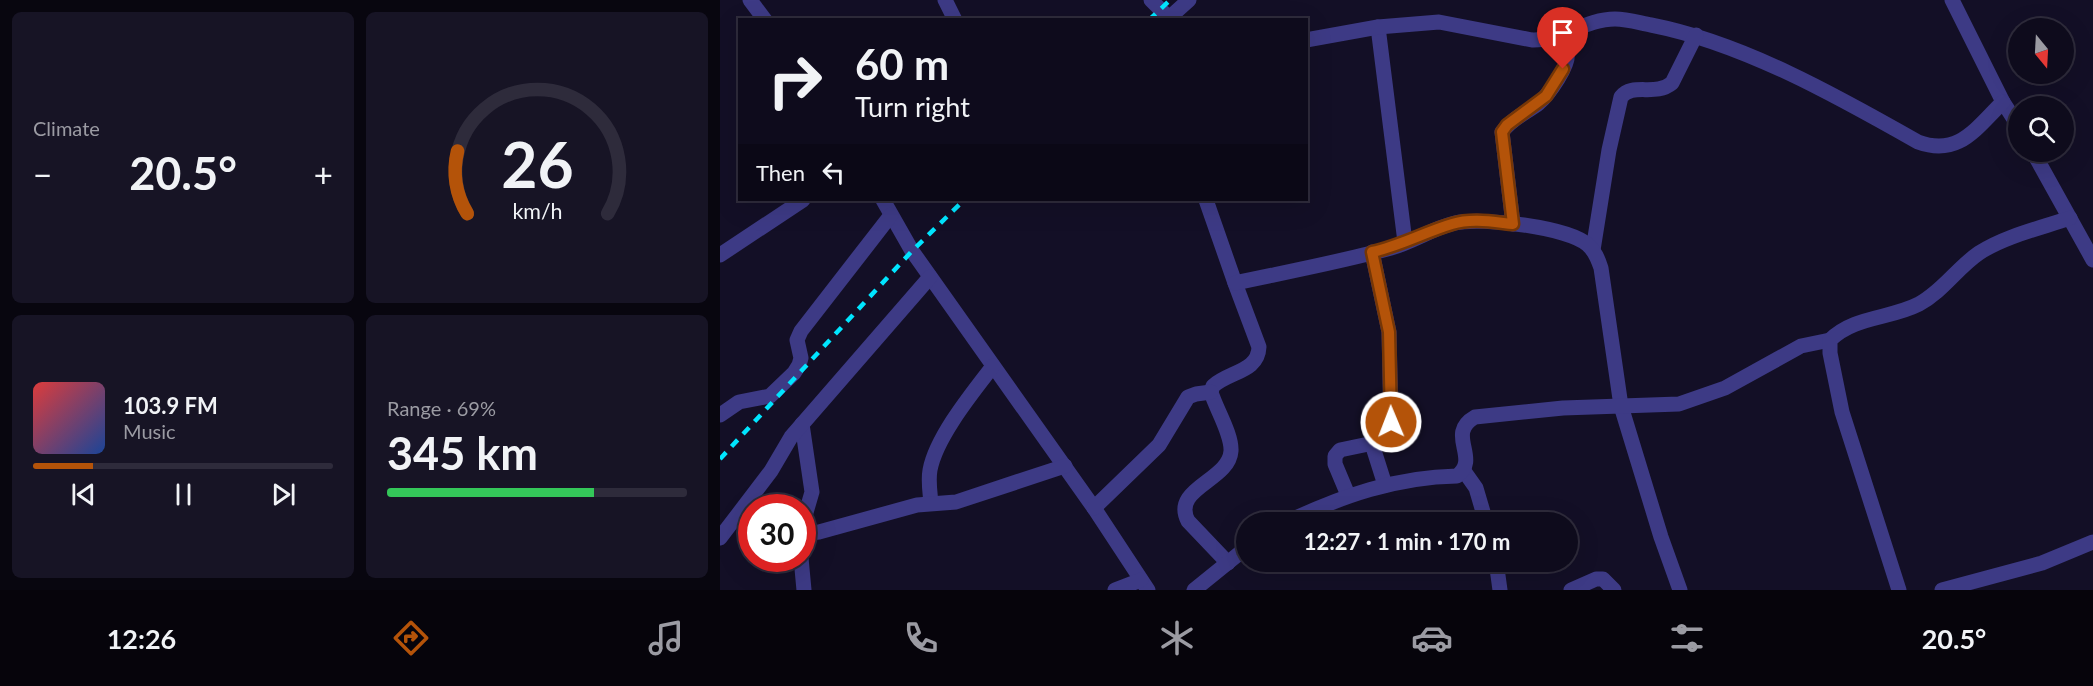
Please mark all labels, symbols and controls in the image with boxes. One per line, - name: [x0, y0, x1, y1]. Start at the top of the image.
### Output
- pin: [1537, 7, 1588, 69]
- icon: arrive: [1546, 16, 1579, 49]
- north arrow: [2008, 18, 2074, 84]
- map controls: [2008, 18, 2074, 162]
- text: 60 m: [855, 39, 949, 89]
- icon: right: [756, 42, 834, 120]
- text: Turn right: [855, 90, 970, 123]
- button: search: [2008, 96, 2074, 162]
- text: Climate: [33, 116, 100, 140]
- text: 26: [501, 126, 573, 201]
- text: 20.5°: [129, 146, 237, 200]
- text: −: [33, 154, 52, 194]
- text: +: [314, 154, 333, 194]
- icon: left: [817, 156, 850, 189]
- text: Then: [756, 159, 805, 186]
- text: km/h: [512, 199, 562, 225]
- position arrow: [1359, 390, 1423, 454]
- text: 103.9 FM: [123, 392, 218, 419]
- text: Range · 69%: [387, 396, 496, 420]
- text: Music: [123, 419, 176, 443]
- text: 345 km: [387, 426, 538, 480]
- icon: previous: [67, 478, 100, 511]
- icon: pause: [167, 478, 200, 511]
- icon: next: [267, 478, 300, 511]
- speed limit sign: 30: [738, 494, 816, 572]
- text: 12:27 · 1 min · 170 m: [1304, 528, 1510, 555]
- icon: directions: [390, 617, 432, 659]
- icon: music: [645, 617, 687, 659]
- icon: phone: [900, 617, 942, 659]
- icon: climate: [1156, 617, 1198, 659]
- icon: car: [1411, 617, 1453, 659]
- icon: filters: [1666, 617, 1708, 659]
- text: 12:26: [107, 622, 176, 655]
- text: 20.5°: [1922, 622, 1986, 655]

